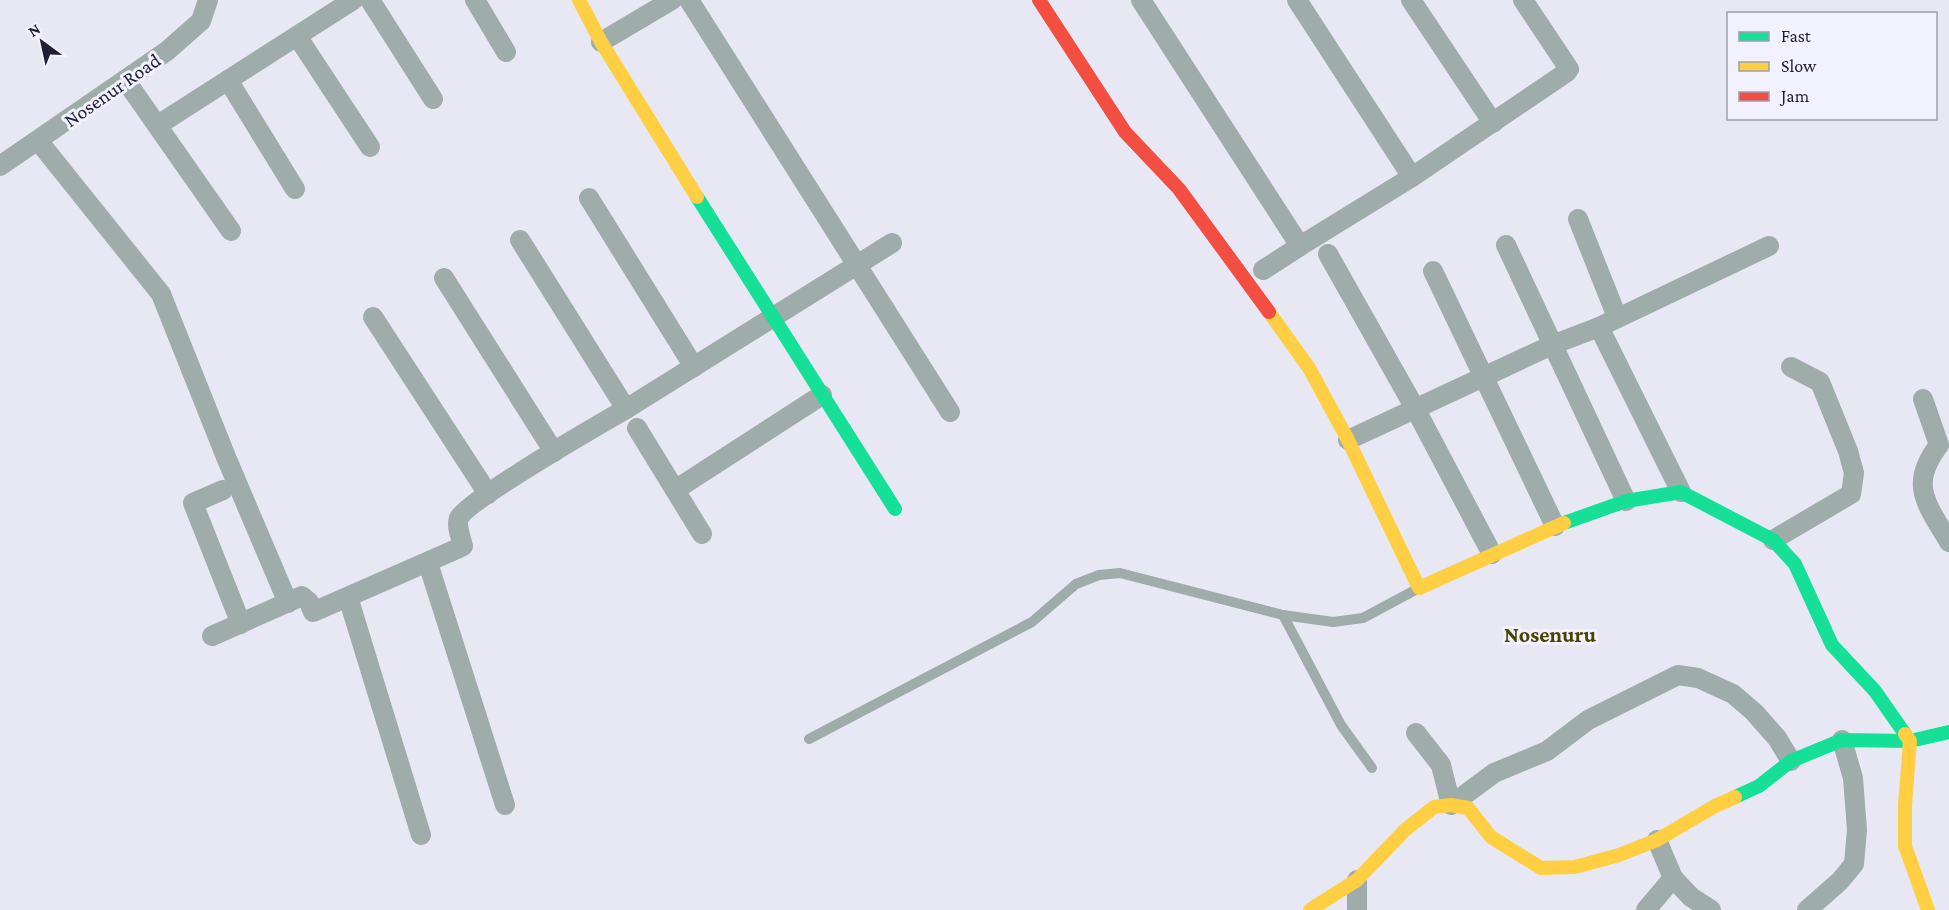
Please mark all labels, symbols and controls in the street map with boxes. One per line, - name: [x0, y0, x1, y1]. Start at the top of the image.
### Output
- north arrow: [12, 12, 72, 72]
- legend: [1727, 12, 1937, 120]
- text: N: [25, 20, 43, 40]
- text: Fast: [1781, 26, 1812, 46]
- street label: Nosenur Road: [60, 48, 165, 131]
- text: Slow: [1781, 56, 1817, 76]
- text: Jam: [1779, 86, 1810, 106]
- district label: Nosenuru: [1504, 622, 1596, 647]

